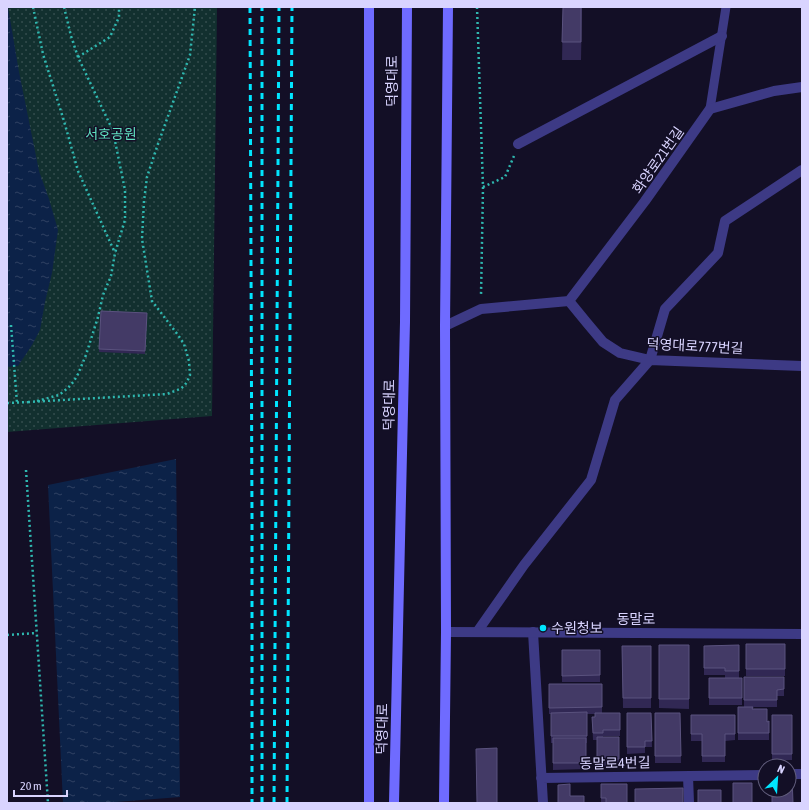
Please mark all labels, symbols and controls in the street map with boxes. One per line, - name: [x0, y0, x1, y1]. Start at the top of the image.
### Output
- street label: 덕영대로: [384, 55, 400, 107]
- street label: 화양로21번길: [629, 124, 687, 196]
- park label: 서호공원: [85, 126, 137, 142]
- street label: 덕영대로777번길: [646, 335, 744, 357]
- street label: 덕영대로: [381, 379, 397, 431]
- street label: 동말로: [617, 611, 655, 627]
- place label: 수원청보: [551, 620, 603, 636]
- marker: 수원청보: [538, 623, 548, 633]
- street label: 덕영대로: [374, 703, 390, 755]
- street label: 동말로4번길: [579, 754, 651, 772]
- north arrow: [757, 758, 797, 798]
- text: N: [776, 762, 787, 776]
- scale bar: [14, 772, 67, 798]
- text: 20 m: [20, 779, 42, 793]

